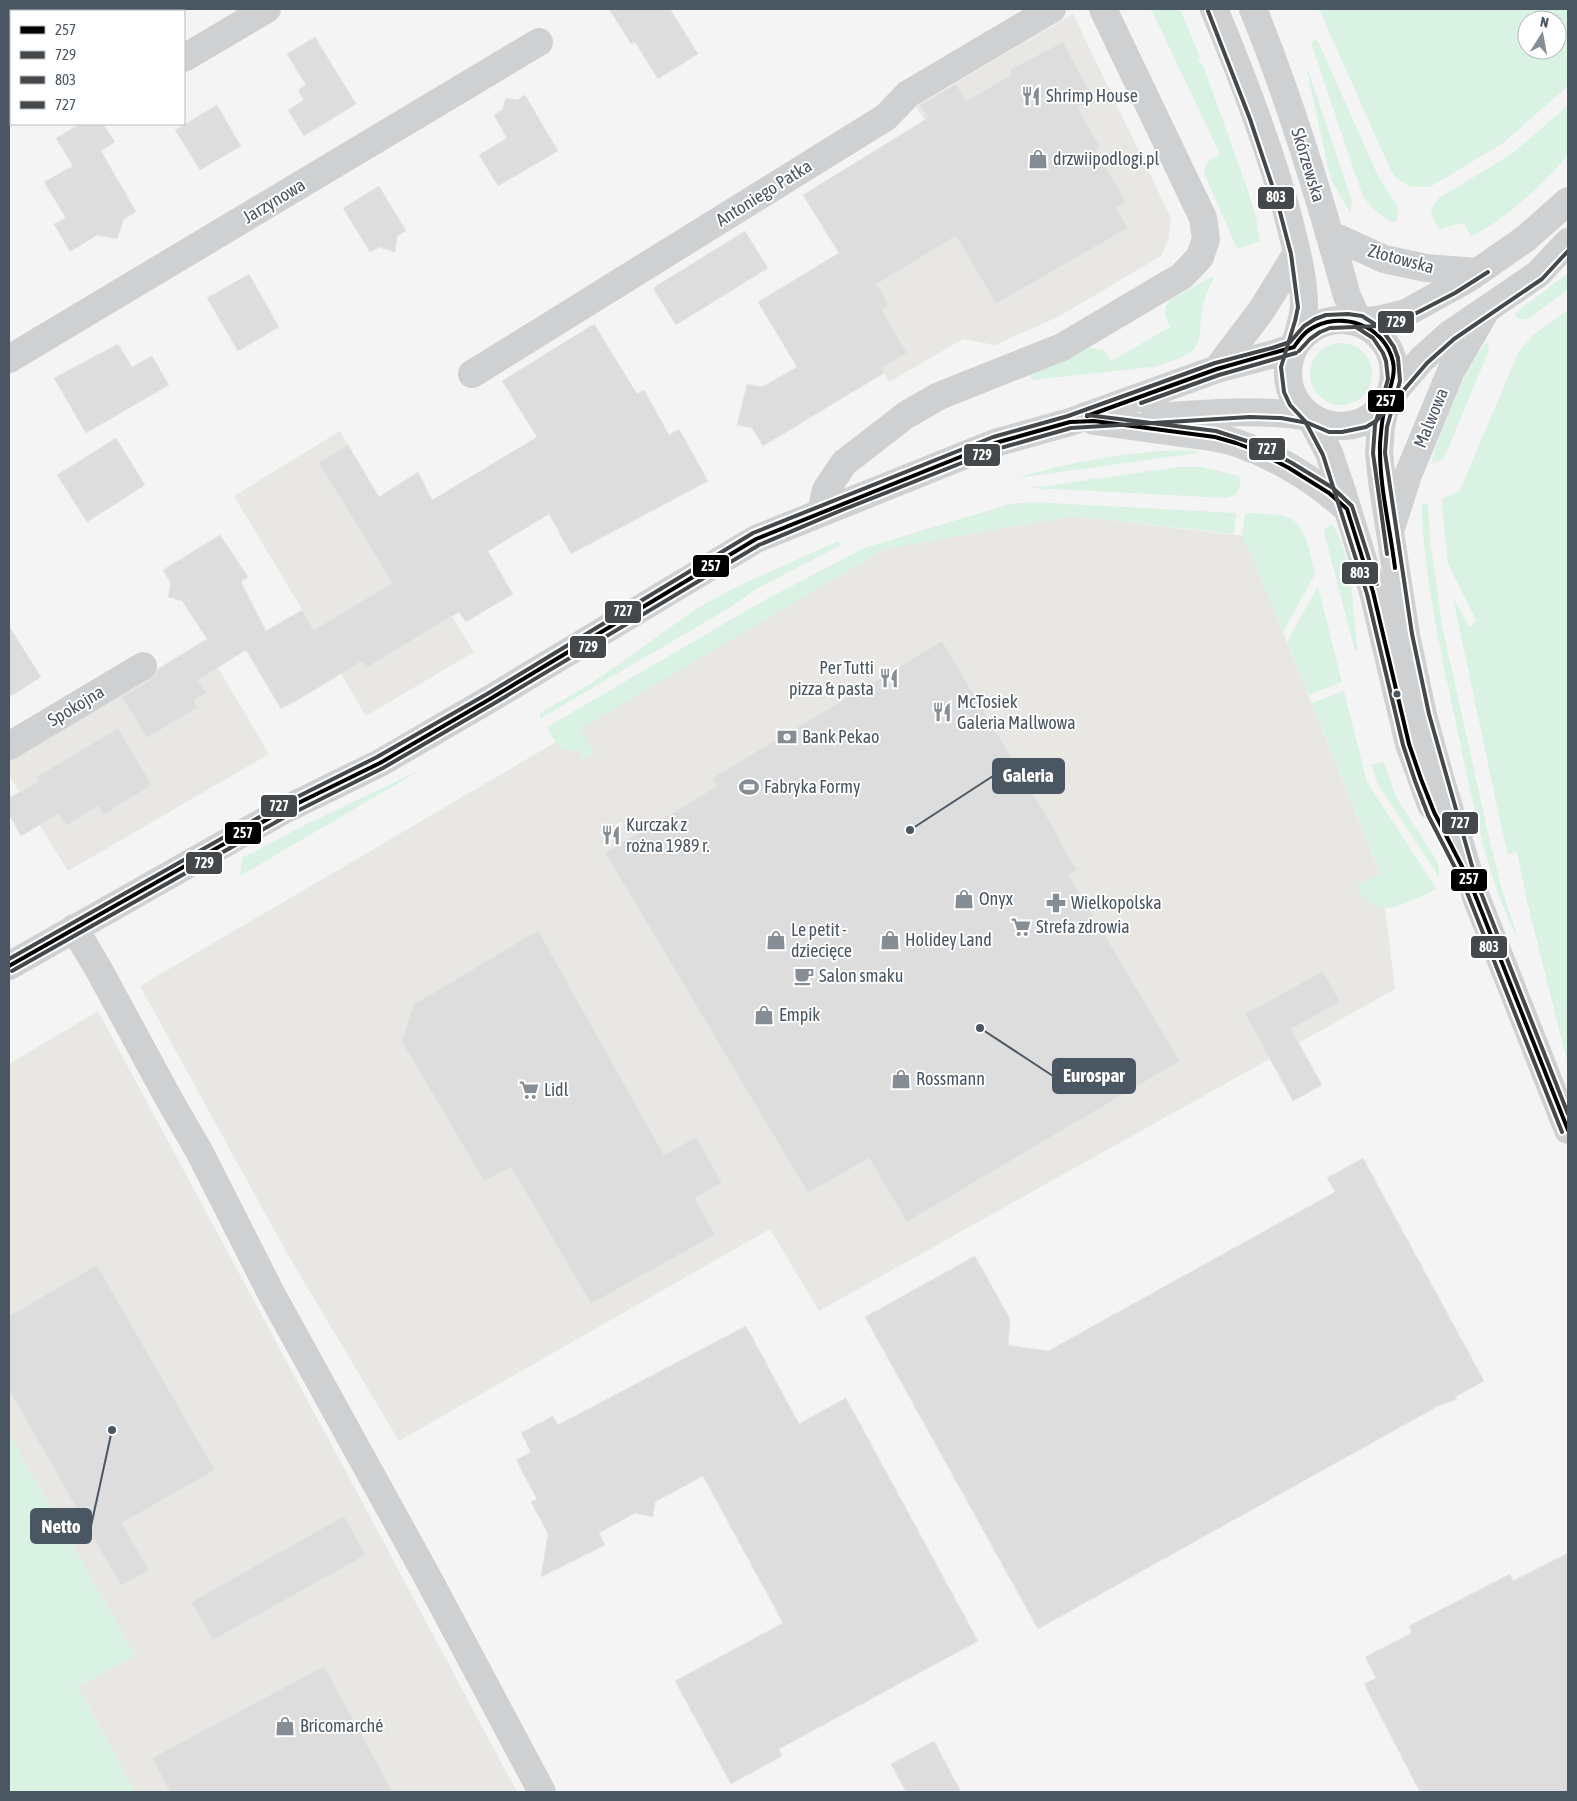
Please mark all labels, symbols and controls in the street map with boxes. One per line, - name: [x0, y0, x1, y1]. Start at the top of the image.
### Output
- legend: [10, 10, 185, 125]
- north arrow: [1517, 10, 1567, 60]
- text: N: [1539, 14, 1550, 31]
- text: 257: [55, 21, 76, 38]
- text: 729: [55, 46, 76, 63]
- text: 803: [55, 71, 76, 88]
- restaurant icon: Shrimp House: [1020, 85, 1042, 107]
- place label: Shrimp House: [1046, 85, 1138, 106]
- text: 727: [55, 96, 76, 113]
- street label: Skórzewska: [1287, 125, 1330, 205]
- shop icon: drzwiipodlogi.pl: [1027, 148, 1049, 170]
- place label: drzwiipodlogi.pl: [1053, 148, 1160, 169]
- street label: Antoniego Patka: [712, 155, 815, 230]
- street label: Jarzynowa: [239, 174, 309, 227]
- line badge: 803: [1257, 186, 1295, 210]
- text: 803: [1266, 189, 1286, 205]
- street label: Złotowska: [1366, 240, 1437, 277]
- line badge: 729: [1377, 310, 1415, 334]
- text: 729: [1386, 314, 1406, 330]
- street label: Malwowa: [1409, 385, 1452, 451]
- line badge: 257: [1367, 389, 1405, 413]
- text: 257: [1376, 393, 1396, 409]
- line badge: 727: [1248, 437, 1286, 461]
- text: 727: [1257, 441, 1277, 457]
- line badge: 729: [963, 443, 1001, 467]
- text: 729: [972, 447, 992, 463]
- line badge: 257: [692, 554, 730, 578]
- text: 257: [701, 558, 721, 574]
- line badge: 803: [1341, 561, 1379, 585]
- text: 803: [1350, 565, 1370, 581]
- line badge: 727: [604, 600, 642, 624]
- text: 727: [613, 603, 633, 619]
- line badge: 729: [569, 635, 607, 659]
- text: 729: [578, 639, 598, 655]
- place label: Per Tutti pizza & pasta: [789, 657, 874, 699]
- restaurant icon: Per Tutti pizza & pasta: [878, 667, 900, 689]
- street label: Spokojna: [44, 681, 108, 730]
- unlabelled marker: [1392, 689, 1402, 699]
- place label: McTosiek Galeria Mallwowa: [957, 691, 1076, 733]
- restaurant icon: McTosiek Galeria Mallwowa: [931, 701, 953, 723]
- bank icon: Bank Pekao: [776, 726, 798, 748]
- place label: Bank Pekao: [802, 726, 880, 747]
- callout: Galeria: [993, 759, 1064, 793]
- text: Galeria: [1002, 764, 1054, 786]
- sports icon: Fabryka Formy: [738, 776, 760, 798]
- place label: Fabryka Formy: [764, 776, 860, 797]
- line badge: 727: [260, 794, 298, 818]
- text: 727: [269, 798, 289, 814]
- line badge: 727: [1441, 811, 1479, 835]
- place label: Kurczak z rożna 1989 r.: [626, 814, 710, 856]
- text: 727: [1450, 815, 1470, 831]
- line badge: 257: [224, 821, 262, 845]
- restaurant icon: Kurczak z rożna 1989 r.: [600, 824, 622, 846]
- text: 257: [233, 825, 253, 841]
- line badge: 729: [185, 851, 223, 875]
- text: 729: [194, 855, 214, 871]
- line badge: 257: [1450, 868, 1488, 892]
- text: 257: [1459, 871, 1479, 887]
- shop icon: Onyx: [953, 888, 975, 910]
- place label: Onyx: [979, 888, 1013, 909]
- pharmacy icon: Wielkopolska: [1045, 892, 1067, 914]
- place label: Wielkopolska: [1071, 892, 1162, 913]
- supermarket icon: Strefa zdrowia: [1010, 916, 1032, 938]
- place label: Strefa zdrowia: [1036, 916, 1130, 937]
- place label: Le petit - dziecięce: [791, 919, 852, 961]
- shop icon: Le petit - dziecięce: [765, 929, 787, 951]
- shop icon: Holidey Land: [879, 929, 901, 951]
- place label: Holidey Land: [905, 929, 992, 950]
- line badge: 803: [1470, 935, 1508, 959]
- text: 803: [1479, 939, 1499, 955]
- cafe icon: Salon smaku: [793, 965, 815, 987]
- place label: Salon smaku: [819, 965, 903, 986]
- shop icon: Empik: [753, 1004, 775, 1026]
- place label: Empik: [779, 1004, 820, 1025]
- callout: Eurospar: [1053, 1059, 1135, 1093]
- text: Eurospar: [1063, 1064, 1125, 1086]
- shop icon: Rossmann: [890, 1068, 912, 1090]
- place label: Rossmann: [916, 1068, 985, 1089]
- supermarket icon: Lidl: [518, 1079, 540, 1101]
- place label: Lidl: [544, 1079, 569, 1100]
- callout: Netto: [31, 1509, 91, 1543]
- text: Netto: [41, 1515, 81, 1537]
- shop icon: Bricomarché: [274, 1715, 296, 1737]
- place label: Bricomarché: [300, 1715, 383, 1736]

